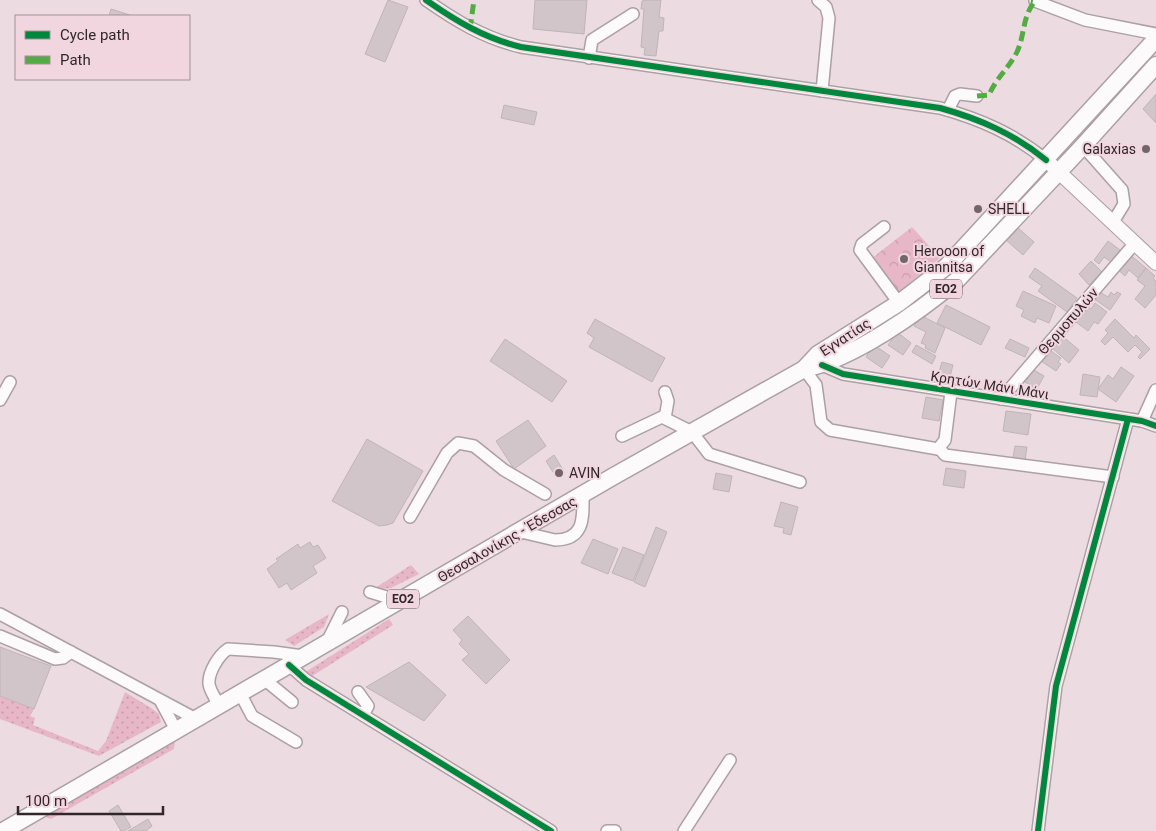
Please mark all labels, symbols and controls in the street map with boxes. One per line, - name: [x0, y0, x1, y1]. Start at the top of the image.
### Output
- legend: [15, 15, 190, 80]
- text: Cycle path: [60, 26, 130, 44]
- text: Path: [60, 51, 91, 69]
- place label: Galaxias: [1083, 141, 1136, 157]
- marker: Galaxias: [1140, 143, 1152, 155]
- place label: SHELL: [988, 201, 1030, 217]
- marker: SHELL: [972, 203, 984, 215]
- place label: Herooon of Giannitsa: [914, 243, 984, 275]
- marker: Herooon of Giannitsa: [898, 253, 910, 265]
- road number: ΕΟ2: [930, 280, 962, 298]
- street label: Θερμοπυλών: [1035, 284, 1101, 358]
- street label: Εγνατίας: [817, 315, 873, 359]
- street label: Κρητών Μάνι Μάνι: [929, 368, 1051, 402]
- place label: AVIN: [569, 465, 600, 481]
- marker: AVIN: [553, 467, 565, 479]
- street label: Θεσσαλονίκης - Έδεσσας: [435, 493, 579, 585]
- road number: ΕΟ2: [387, 590, 419, 608]
- scale bar: [18, 784, 162, 816]
- text: 100 m: [25, 792, 67, 810]

